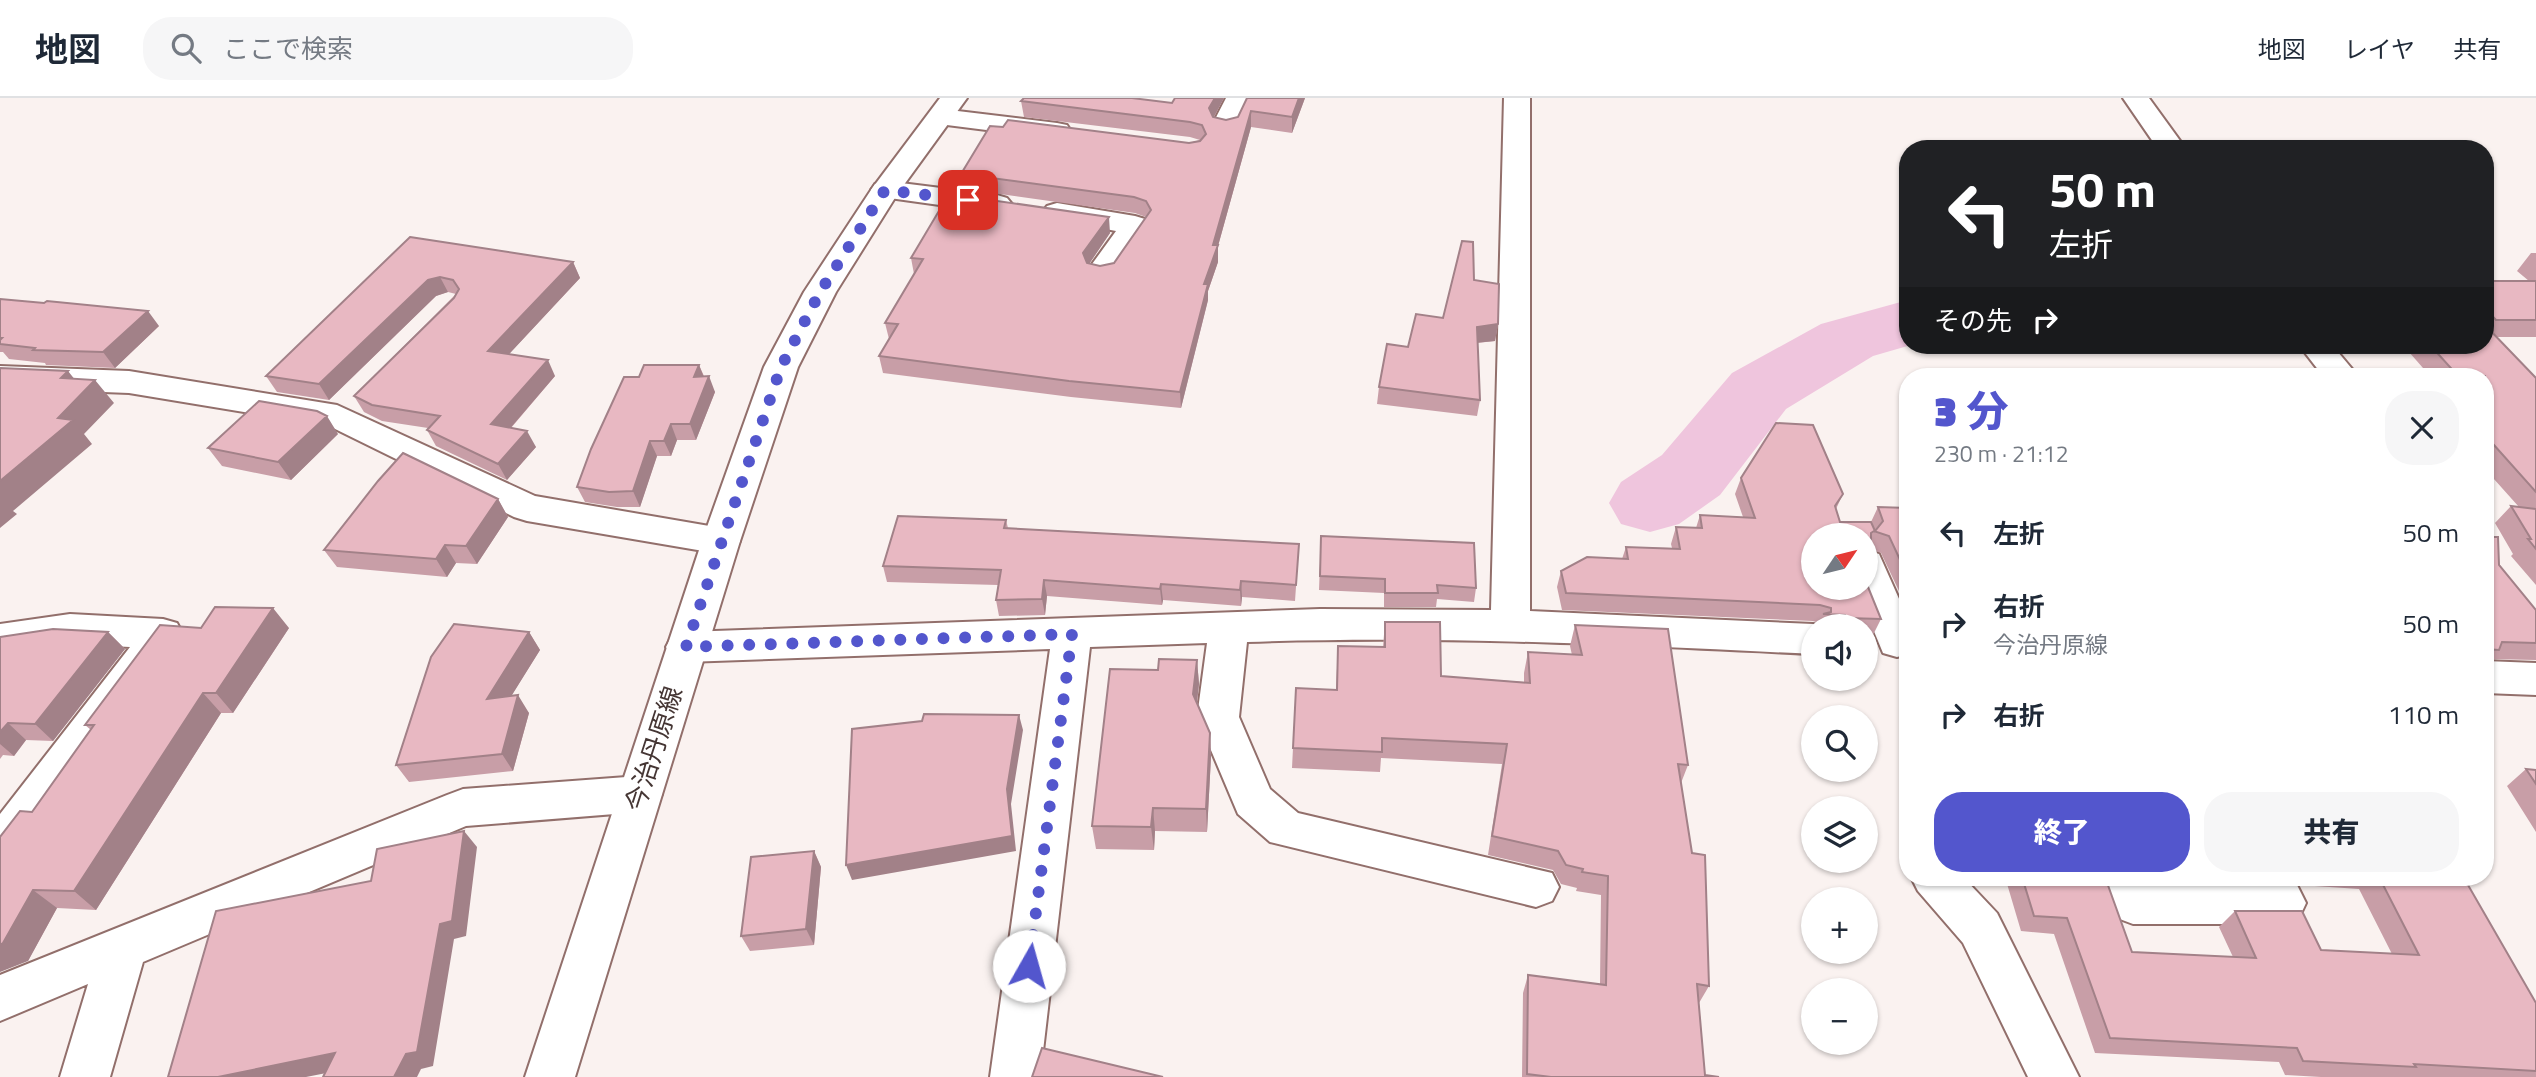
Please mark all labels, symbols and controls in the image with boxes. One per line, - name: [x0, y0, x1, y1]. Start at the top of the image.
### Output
- search box: [143, 17, 633, 80]
- text: 地図: [35, 24, 101, 74]
- icon: search: [167, 29, 205, 67]
- text: ここで検索: [223, 29, 353, 68]
- text: 地図: [2258, 31, 2306, 67]
- text: レイヤ: [2344, 31, 2415, 67]
- text: 共有: [2453, 31, 2501, 67]
- text: 50 m: [2049, 151, 2156, 226]
- icon: left: [1934, 168, 2025, 259]
- pin: [938, 170, 998, 230]
- icon: arrive: [949, 181, 987, 219]
- text: 左折: [2049, 220, 2113, 268]
- text: その先: [1934, 301, 2012, 340]
- icon: right: [2026, 301, 2064, 339]
- text: 3 分: [1934, 378, 2008, 442]
- button: close: [2385, 391, 2459, 465]
- text: 230 m · 21:12: [1934, 436, 2069, 471]
- text: 50 m: [2402, 513, 2459, 552]
- icon: left: [1934, 514, 1972, 552]
- text: 左折: [1993, 514, 2045, 553]
- north arrow: [1801, 523, 1878, 600]
- map controls: [1801, 523, 1878, 1055]
- text: 右折: [1993, 587, 2045, 626]
- text: 50 m: [2402, 604, 2459, 643]
- icon: right: [1934, 605, 1972, 643]
- button: sound: [1801, 614, 1878, 691]
- text: 今治丹原線: [1993, 627, 2108, 662]
- street label: 今治丹原線: [615, 681, 692, 817]
- text: 110 m: [2388, 695, 2459, 734]
- icon: right: [1934, 696, 1972, 734]
- text: 右折: [1993, 696, 2045, 735]
- button: search: [1801, 705, 1878, 782]
- button: 終了: [1934, 792, 2190, 872]
- button: 共有: [2204, 792, 2459, 872]
- button: layers: [1801, 796, 1878, 873]
- button: +: [1801, 887, 1878, 964]
- position arrow: [992, 929, 1066, 1003]
- button: −: [1801, 978, 1878, 1055]

